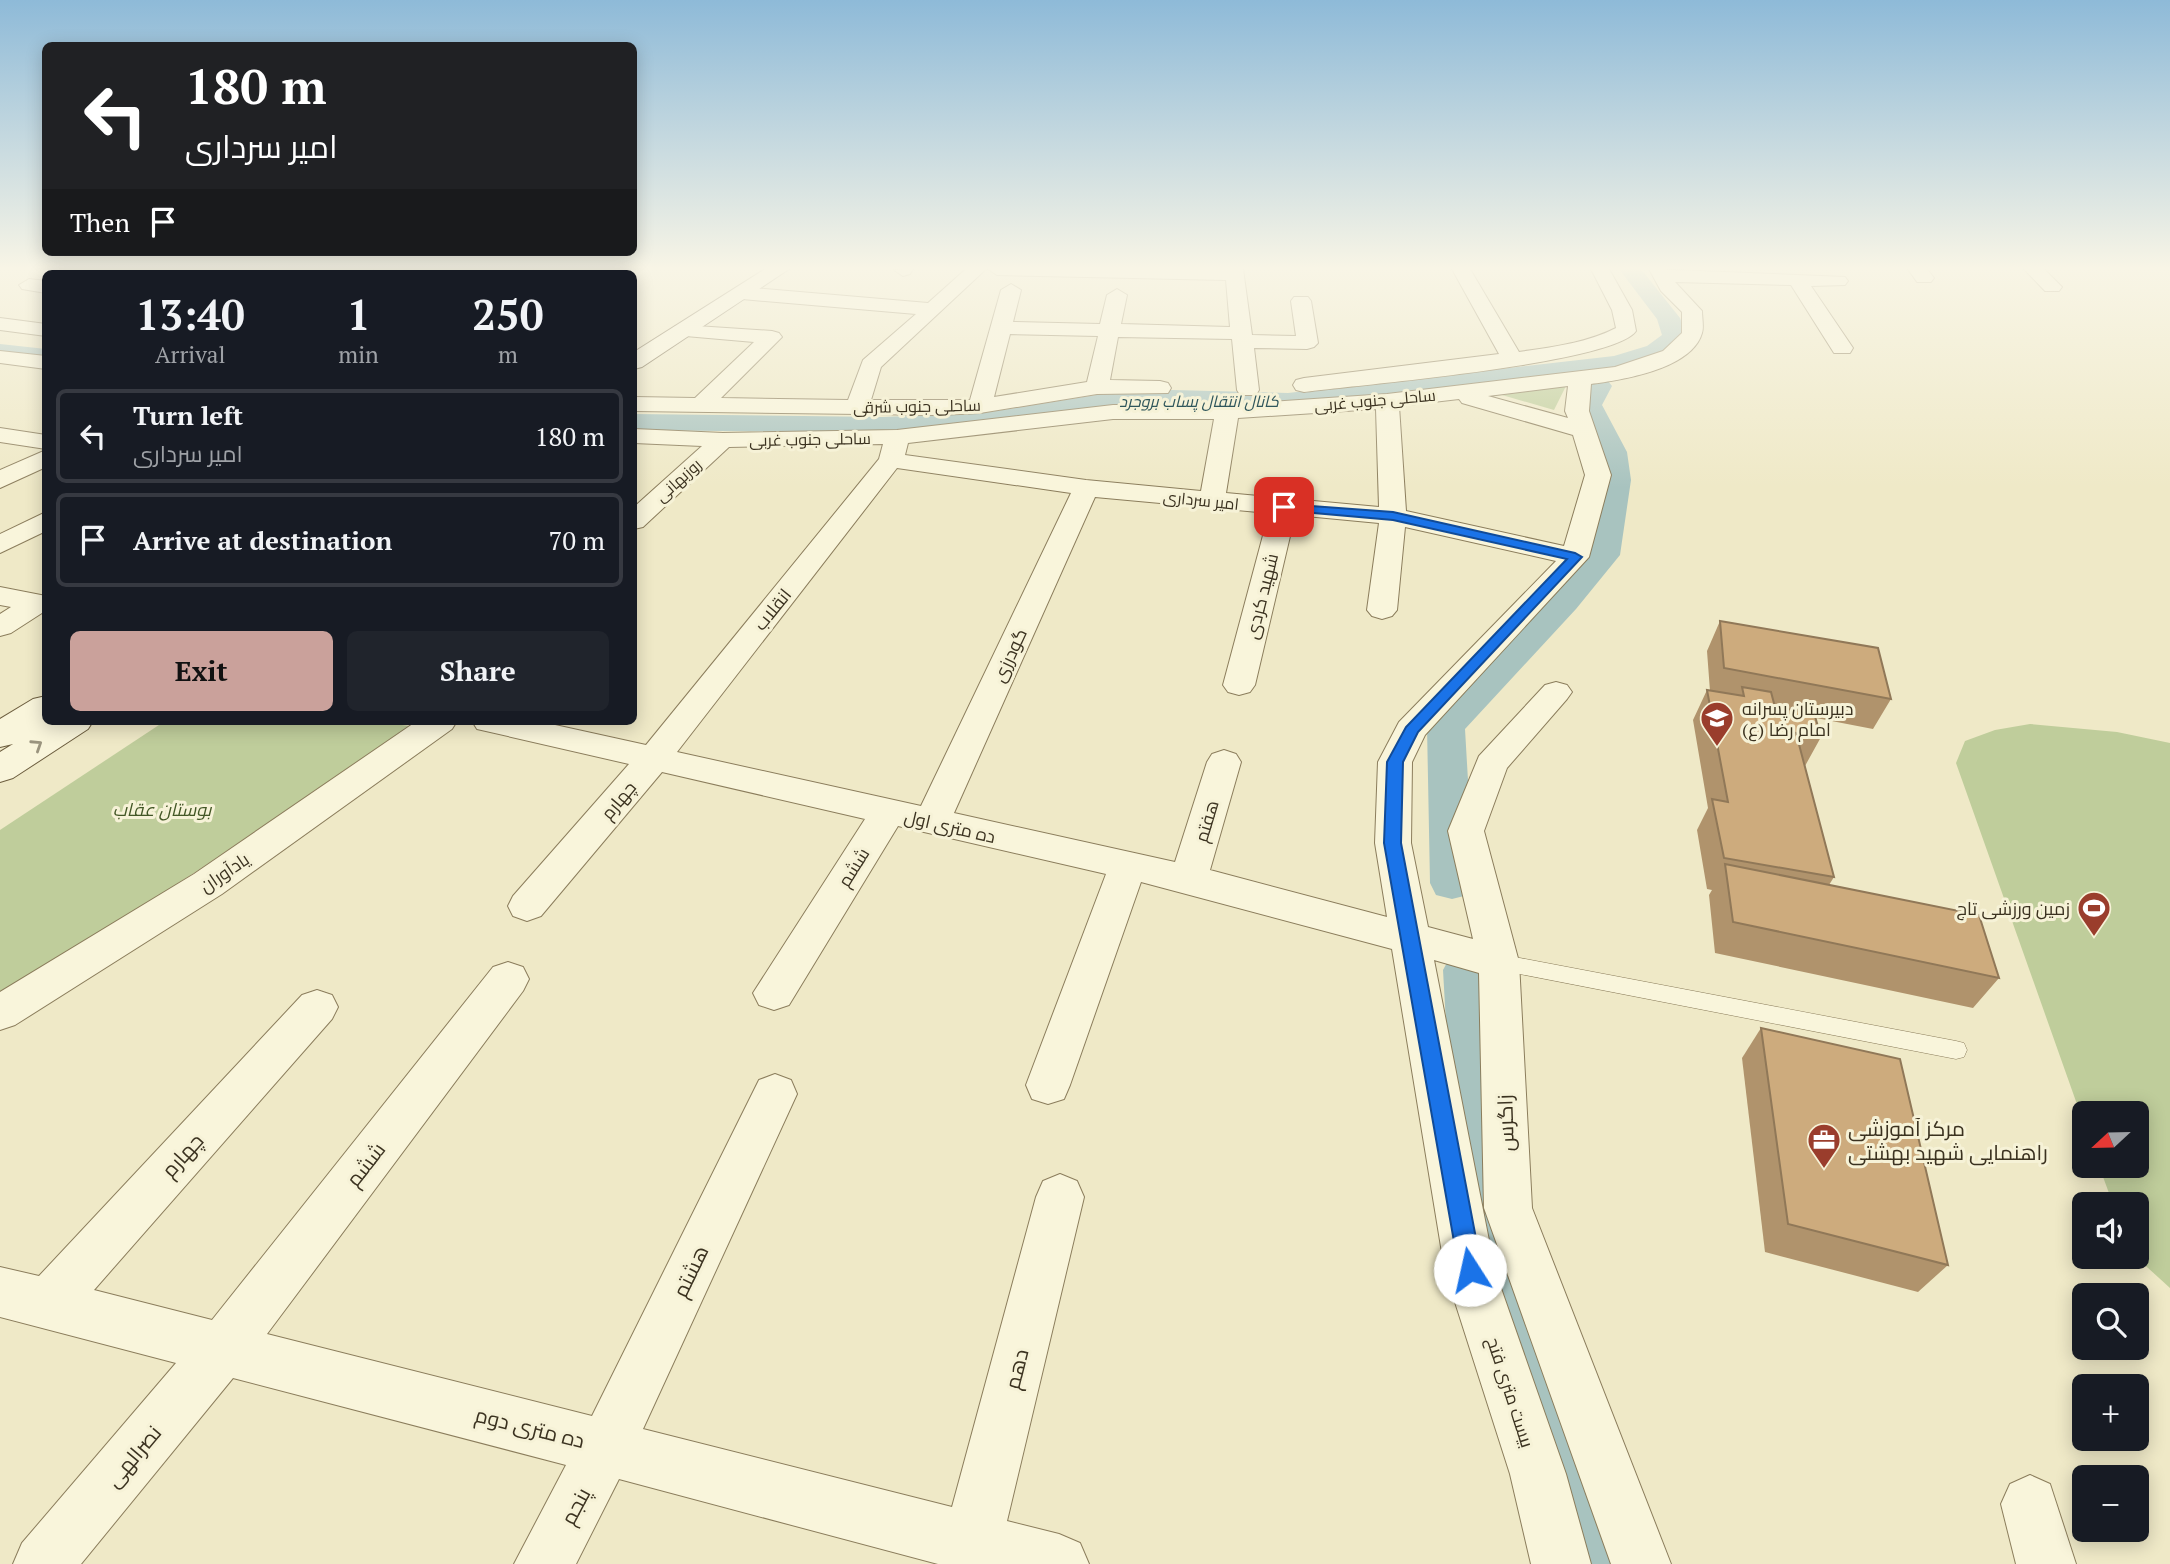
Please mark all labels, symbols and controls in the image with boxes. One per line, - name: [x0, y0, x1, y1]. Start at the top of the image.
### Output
- text: 180 m: [185, 53, 327, 118]
- icon: left: [70, 70, 161, 161]
- text: امیر سرداری: [185, 125, 338, 167]
- icon: arrive: [144, 203, 182, 241]
- text: Then: [70, 205, 130, 239]
- text: 13:40: [136, 286, 245, 342]
- text: 1: [347, 286, 370, 342]
- text: 250: [472, 286, 543, 342]
- text: Arrival: [155, 339, 225, 370]
- text: min: [338, 339, 379, 370]
- text: m: [498, 339, 518, 370]
- street label: ساحلی جنوب غربی: [1313, 384, 1437, 416]
- water label: کانال انتقال پساب بروجرد: [1119, 390, 1279, 412]
- street label: ساحلی جنوب شرقی: [853, 394, 981, 418]
- text: Turn left: [133, 398, 243, 432]
- icon: left: [74, 417, 112, 455]
- text: 180 m: [535, 419, 605, 453]
- street label: ساحلی جنوب غربی: [749, 427, 871, 451]
- text: امیر سرداری: [133, 438, 243, 469]
- street label: روزبهانی: [650, 453, 706, 507]
- pin: [1254, 477, 1314, 537]
- street label: امیر سرداری: [1162, 485, 1240, 515]
- icon: arrive: [1265, 488, 1303, 526]
- icon: arrive: [74, 521, 112, 559]
- text: Arrive at destination: [133, 523, 392, 557]
- text: 70 m: [549, 523, 605, 557]
- street label: شهید کردی: [1239, 551, 1283, 641]
- street label: انقلاب: [748, 583, 796, 635]
- street label: گودرزی: [986, 624, 1032, 686]
- button: Exit: [70, 631, 333, 711]
- button: Share: [347, 631, 609, 711]
- place label: دبیرستان پسرانه امام رضا (ع): [1742, 696, 1853, 742]
- school or university icon: دبیرستان پسرانه امام رضا (ع): [1698, 699, 1736, 748]
- one-way arrow: [30, 740, 43, 753]
- street label: چهارم: [595, 776, 642, 825]
- park label: بوستان عقاب: [113, 797, 213, 821]
- street label: هفتم: [1188, 797, 1225, 845]
- street label: ده متری اول: [902, 804, 998, 848]
- street label: ششم: [832, 843, 875, 892]
- street label: یادآوران: [194, 847, 254, 897]
- sports icon: زمین ورزشی تاج: [2075, 889, 2113, 938]
- place label: زمین ورزشی تاج: [1956, 896, 2070, 921]
- street label: زاگرس: [1490, 1094, 1520, 1152]
- north arrow: [2072, 1101, 2149, 1178]
- map controls: [2072, 1101, 2149, 1542]
- place label: مرکز آموزشی راهنمایی شهید بهشتی: [1848, 1114, 2048, 1166]
- office icon: مرکز آموزشی راهنمایی شهید بهشتی: [1805, 1121, 1843, 1170]
- street label: چهارم: [155, 1127, 210, 1184]
- street label: ششم: [339, 1136, 392, 1193]
- button: sound: [2072, 1192, 2149, 1269]
- position arrow: [1433, 1233, 1507, 1307]
- street label: هشتم: [665, 1240, 715, 1302]
- button: search: [2072, 1283, 2149, 1360]
- street label: بیست متری فتح: [1481, 1334, 1540, 1451]
- street label: دهم: [997, 1346, 1035, 1392]
- button: +: [2072, 1374, 2149, 1451]
- street label: ده متری دوم: [472, 1400, 588, 1455]
- street label: نصرالهی: [99, 1419, 167, 1493]
- button: −: [2072, 1465, 2149, 1542]
- street label: پنجم: [554, 1482, 597, 1530]

